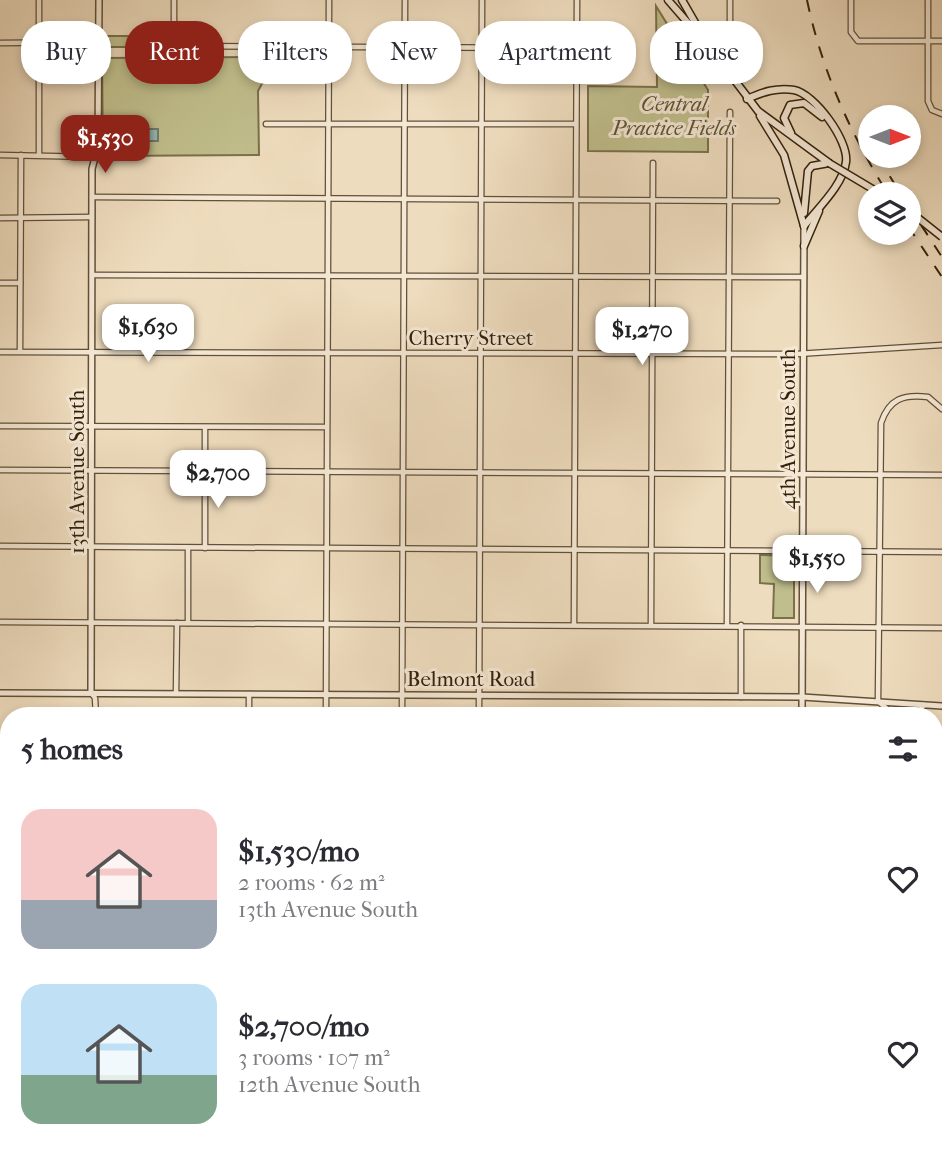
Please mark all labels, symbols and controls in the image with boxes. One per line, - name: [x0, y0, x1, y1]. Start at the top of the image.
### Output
- chip: Buy: [21, 21, 111, 84]
- chip: Rent: [125, 21, 224, 84]
- chip: Filters: [238, 21, 352, 84]
- chip: New: [366, 21, 461, 84]
- chip: Apartment: [475, 21, 636, 84]
- chip: House: [650, 21, 763, 84]
- park label: Central Practice Fields: [611, 92, 737, 140]
- north arrow: [858, 105, 920, 168]
- map controls: [858, 105, 921, 245]
- pin: $1,530: [48, 116, 162, 175]
- text: $1,530: [77, 124, 133, 151]
- button: layers: [858, 182, 921, 245]
- pin: $1,630: [91, 304, 205, 364]
- pin: $1,270: [585, 308, 699, 367]
- text: $1,630: [118, 313, 178, 340]
- text: $1,270: [611, 316, 673, 343]
- street label: Cherry Street: [408, 326, 534, 350]
- street label: 4th Avenue South: [776, 348, 800, 509]
- street label: 13th Avenue South: [65, 390, 89, 554]
- pin: $2,700: [161, 450, 275, 510]
- text: $2,700: [186, 459, 250, 486]
- pin: $1,550: [760, 536, 874, 595]
- text: $1,550: [788, 544, 846, 571]
- street label: Belmont Road: [407, 667, 536, 691]
- icon: filters: [884, 730, 922, 768]
- text: 5 homes: [21, 732, 123, 767]
- text: $1,530/mo: [238, 834, 359, 869]
- icon: home: [77, 837, 161, 921]
- icon: heart: [884, 860, 922, 898]
- text: 2 rooms · 62 m²: [238, 869, 385, 896]
- text: 13th Avenue South: [238, 896, 418, 923]
- text: $2,700/mo: [238, 1009, 369, 1044]
- icon: home: [77, 1012, 161, 1096]
- icon: heart: [884, 1035, 922, 1073]
- text: 3 rooms · 107 m²: [238, 1044, 390, 1071]
- text: 12th Avenue South: [238, 1071, 421, 1098]

